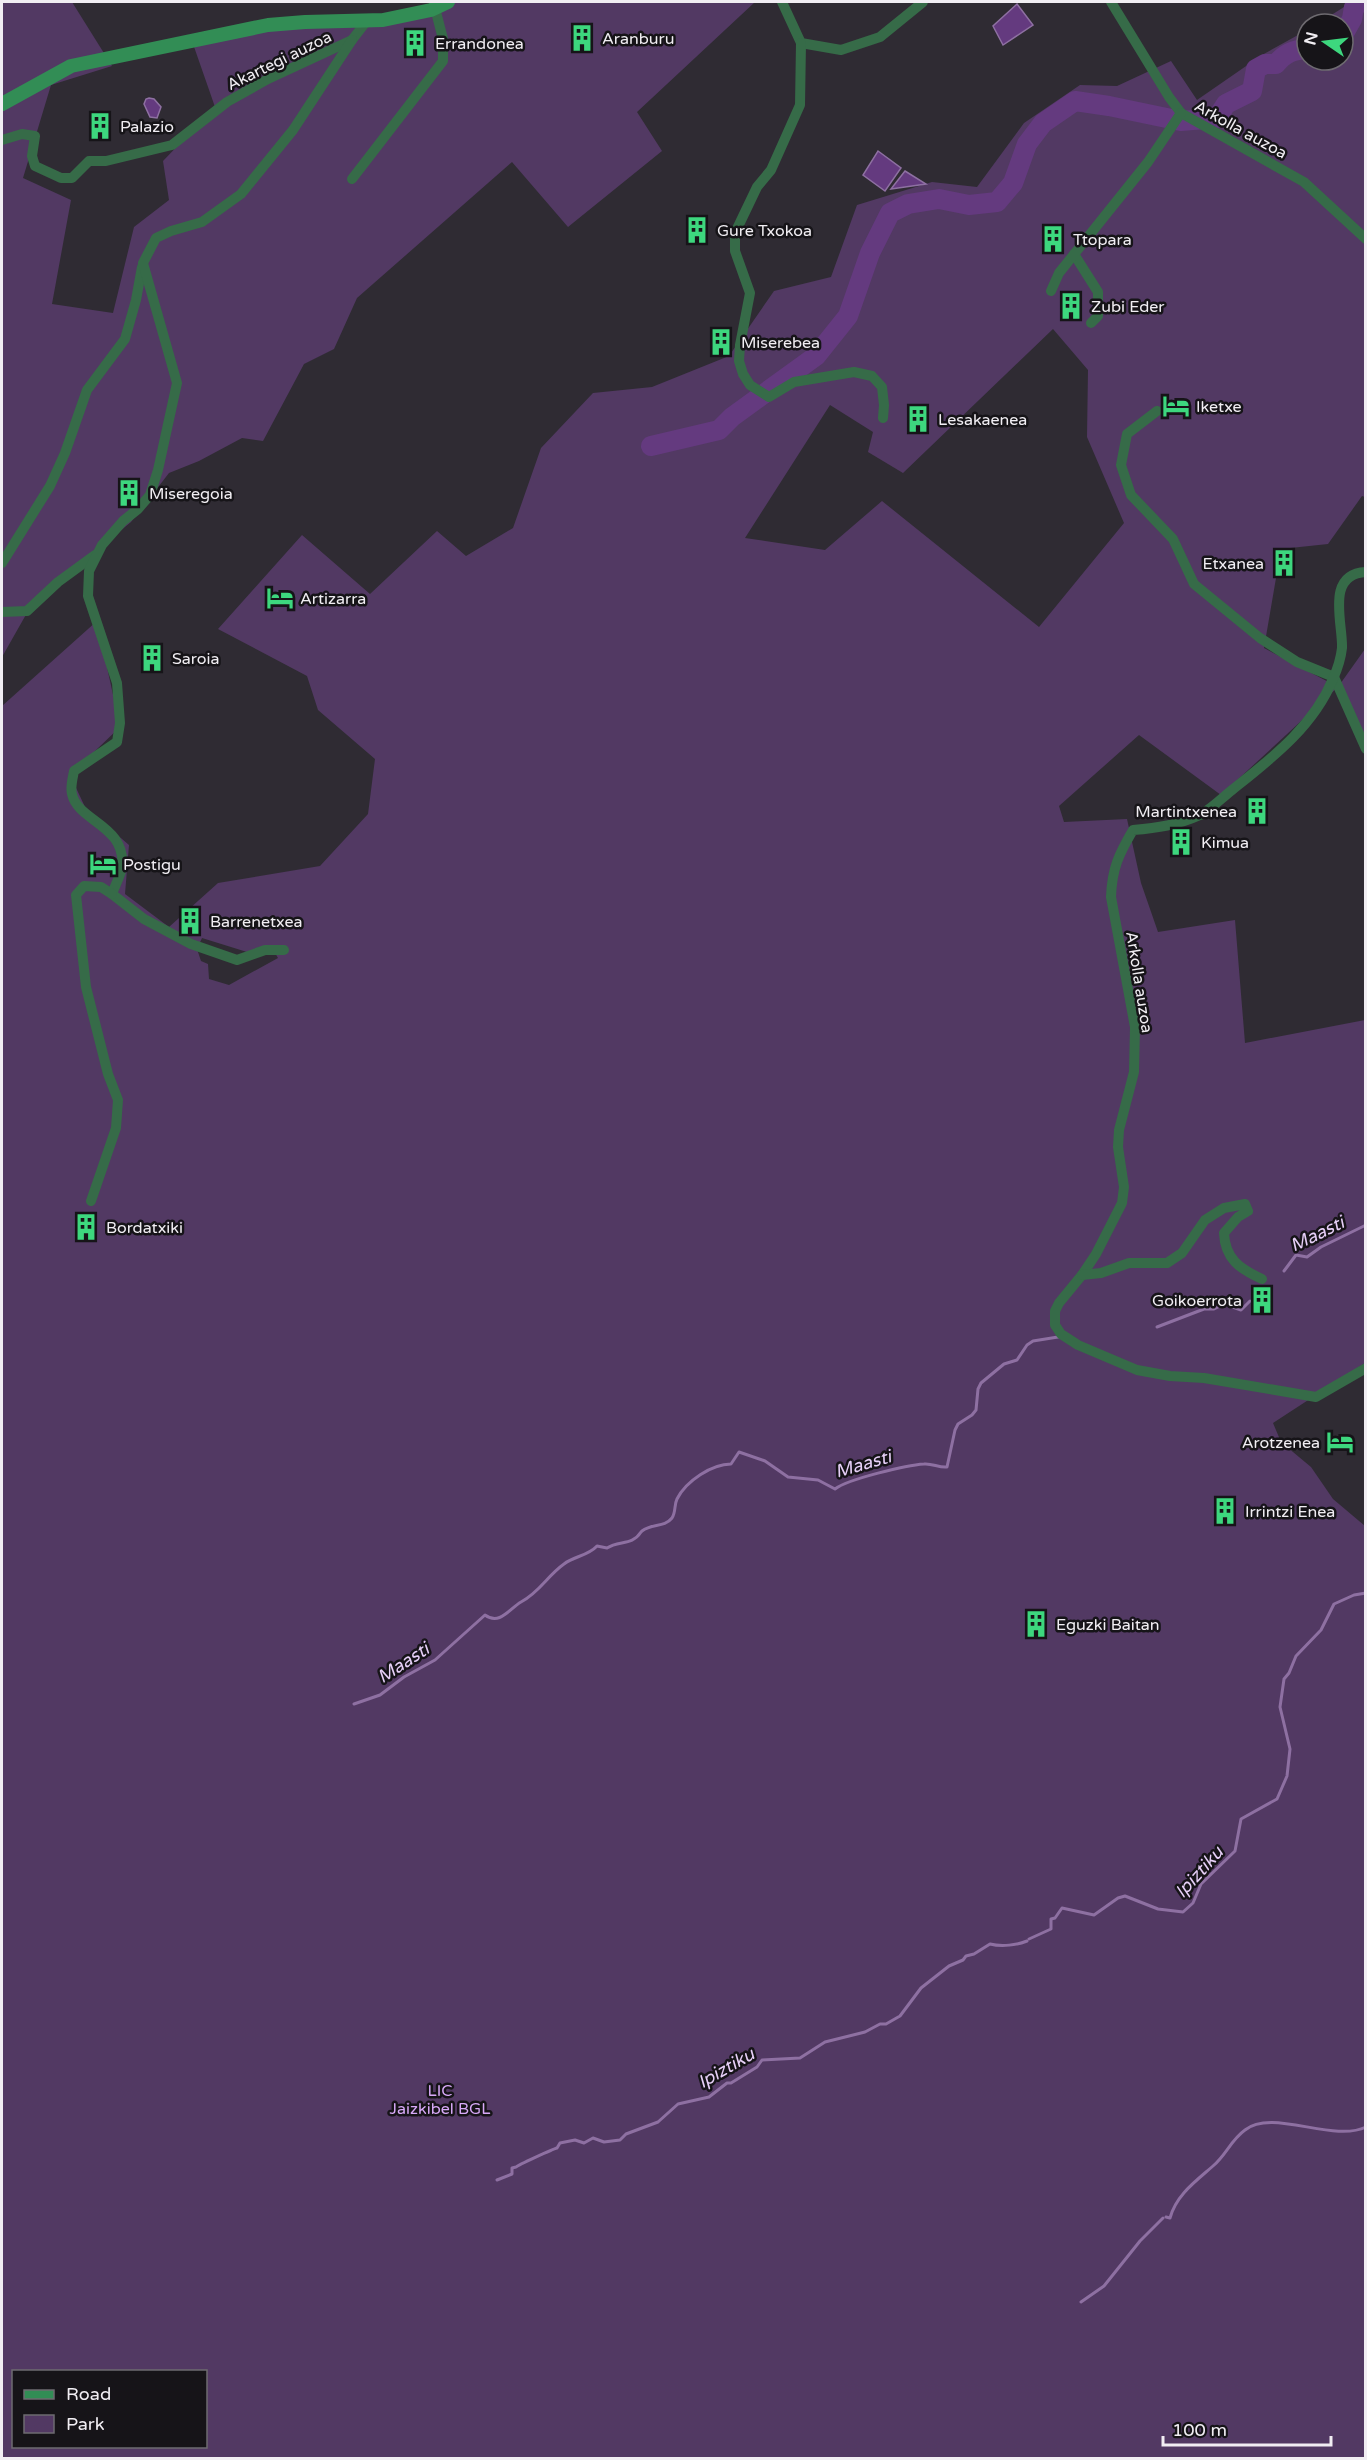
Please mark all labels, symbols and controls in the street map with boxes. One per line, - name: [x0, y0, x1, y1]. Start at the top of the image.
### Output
- north arrow: [1295, 12, 1355, 72]
- building icon: Aranburu: [567, 23, 597, 53]
- street label: Akartegi auzoa: [224, 27, 335, 95]
- building icon: Errandonea: [400, 28, 430, 58]
- place label: Aranburu: [602, 29, 674, 49]
- text: N: [1300, 30, 1323, 47]
- place label: Errandonea: [435, 34, 524, 54]
- street label: Arkolla auzoa: [1191, 96, 1290, 164]
- building icon: Palazio: [85, 111, 115, 141]
- place label: Palazio: [120, 117, 174, 137]
- building icon: Gure Txokoa: [682, 215, 712, 245]
- place label: Gure Txokoa: [717, 221, 812, 241]
- building icon: Ttopara: [1038, 224, 1068, 254]
- place label: Ttopara: [1073, 230, 1132, 250]
- building icon: Zubi Eder: [1056, 291, 1086, 321]
- place label: Zubi Eder: [1091, 297, 1165, 317]
- building icon: Miserebea: [706, 327, 736, 357]
- place label: Miserebea: [741, 333, 820, 353]
- hotel icon: Iketxe: [1161, 391, 1191, 421]
- place label: Iketxe: [1196, 397, 1242, 417]
- building icon: Lesakaenea: [903, 404, 933, 434]
- place label: Lesakaenea: [938, 410, 1027, 430]
- building icon: Miseregoia: [114, 478, 144, 508]
- place label: Miseregoia: [149, 484, 233, 504]
- building icon: Etxanea: [1269, 548, 1299, 578]
- place label: Etxanea: [1203, 554, 1264, 574]
- hotel icon: Artizarra: [265, 583, 295, 613]
- place label: Artizarra: [300, 589, 366, 609]
- building icon: Saroia: [137, 643, 167, 673]
- place label: Saroia: [172, 649, 219, 669]
- building icon: Martintxenea: [1242, 796, 1272, 826]
- place label: Martintxenea: [1135, 802, 1237, 822]
- building icon: Kimua: [1166, 827, 1196, 857]
- place label: Kimua: [1201, 833, 1249, 853]
- hotel icon: Postigu: [88, 849, 118, 879]
- place label: Postigu: [123, 855, 181, 875]
- building icon: Barrenetxea: [175, 906, 205, 936]
- place label: Barrenetxea: [210, 912, 303, 932]
- street label: Arkolla auzoa: [1121, 930, 1157, 1034]
- water label: Maasti: [1286, 1210, 1350, 1257]
- building icon: Bordatxiki: [71, 1212, 101, 1242]
- place label: Bordatxiki: [106, 1218, 183, 1238]
- building icon: Goikoerrota: [1247, 1285, 1277, 1315]
- place label: Goikoerrota: [1152, 1291, 1242, 1311]
- hotel icon: Arotzenea: [1325, 1427, 1355, 1457]
- place label: Arotzenea: [1242, 1433, 1320, 1453]
- water label: Maasti: [832, 1445, 896, 1483]
- building icon: Irrintzi Enea: [1210, 1496, 1240, 1526]
- place label: Irrintzi Enea: [1245, 1502, 1335, 1522]
- building icon: Eguzki Baitan: [1021, 1609, 1051, 1639]
- place label: Eguzki Baitan: [1056, 1615, 1160, 1635]
- water label: Maasti: [373, 1637, 435, 1688]
- water label: Ipiztiku: [1170, 1841, 1229, 1902]
- water label: Ipiztiku: [694, 2042, 759, 2093]
- park label: LIC Jaizkibel BGL: [390, 2081, 490, 2119]
- legend: [12, 2370, 207, 2448]
- text: Road: [66, 2383, 111, 2405]
- scale bar: [1163, 2409, 1331, 2447]
- text: Park: [66, 2413, 105, 2435]
- text: 100 m: [1172, 2419, 1227, 2441]

